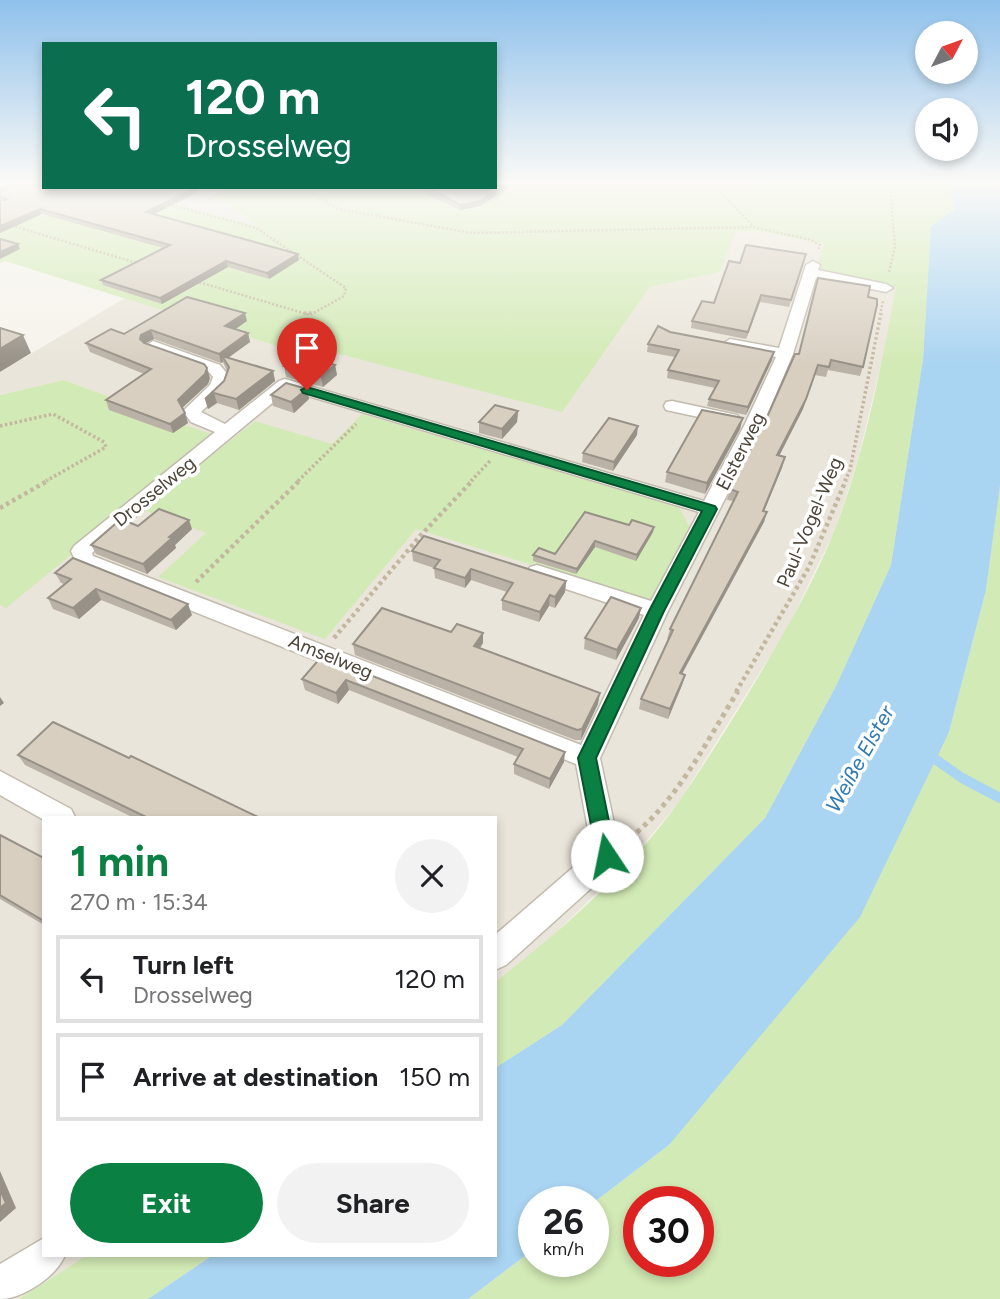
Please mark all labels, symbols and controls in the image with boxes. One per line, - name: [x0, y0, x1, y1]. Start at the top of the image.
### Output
- north arrow: [915, 21, 978, 84]
- map controls: [915, 21, 978, 161]
- text: 120 m: [185, 67, 320, 126]
- icon: left: [70, 70, 161, 161]
- button: sound: [915, 98, 978, 161]
- text: Drosselweg: [185, 127, 352, 165]
- pin: [277, 318, 337, 390]
- icon: arrive: [288, 329, 326, 367]
- street label: Elsterweg: [711, 408, 770, 494]
- street label: Drosselweg: [109, 451, 200, 531]
- street label: Paul-Vogel-Weg: [772, 454, 847, 591]
- street label: Amselweg: [285, 629, 376, 684]
- water label: Weiße Elster: [820, 700, 899, 816]
- position arrow: [570, 819, 644, 893]
- text: 1 min: [70, 836, 169, 887]
- button: close: [395, 839, 469, 913]
- text: 270 m · 15:34: [70, 888, 208, 916]
- text: Turn left: [133, 949, 234, 981]
- icon: left: [74, 960, 112, 998]
- text: 120 m: [395, 963, 465, 995]
- text: Drosselweg: [133, 981, 253, 1009]
- icon: arrive: [74, 1058, 112, 1096]
- text: Arrive at destination: [133, 1061, 378, 1093]
- text: 150 m: [399, 1061, 470, 1093]
- button: Exit: [70, 1163, 263, 1243]
- button: Share: [277, 1163, 469, 1243]
- speed limit sign: 30: [623, 1186, 714, 1277]
- text: 26: [543, 1201, 584, 1243]
- text: km/h: [543, 1238, 584, 1260]

